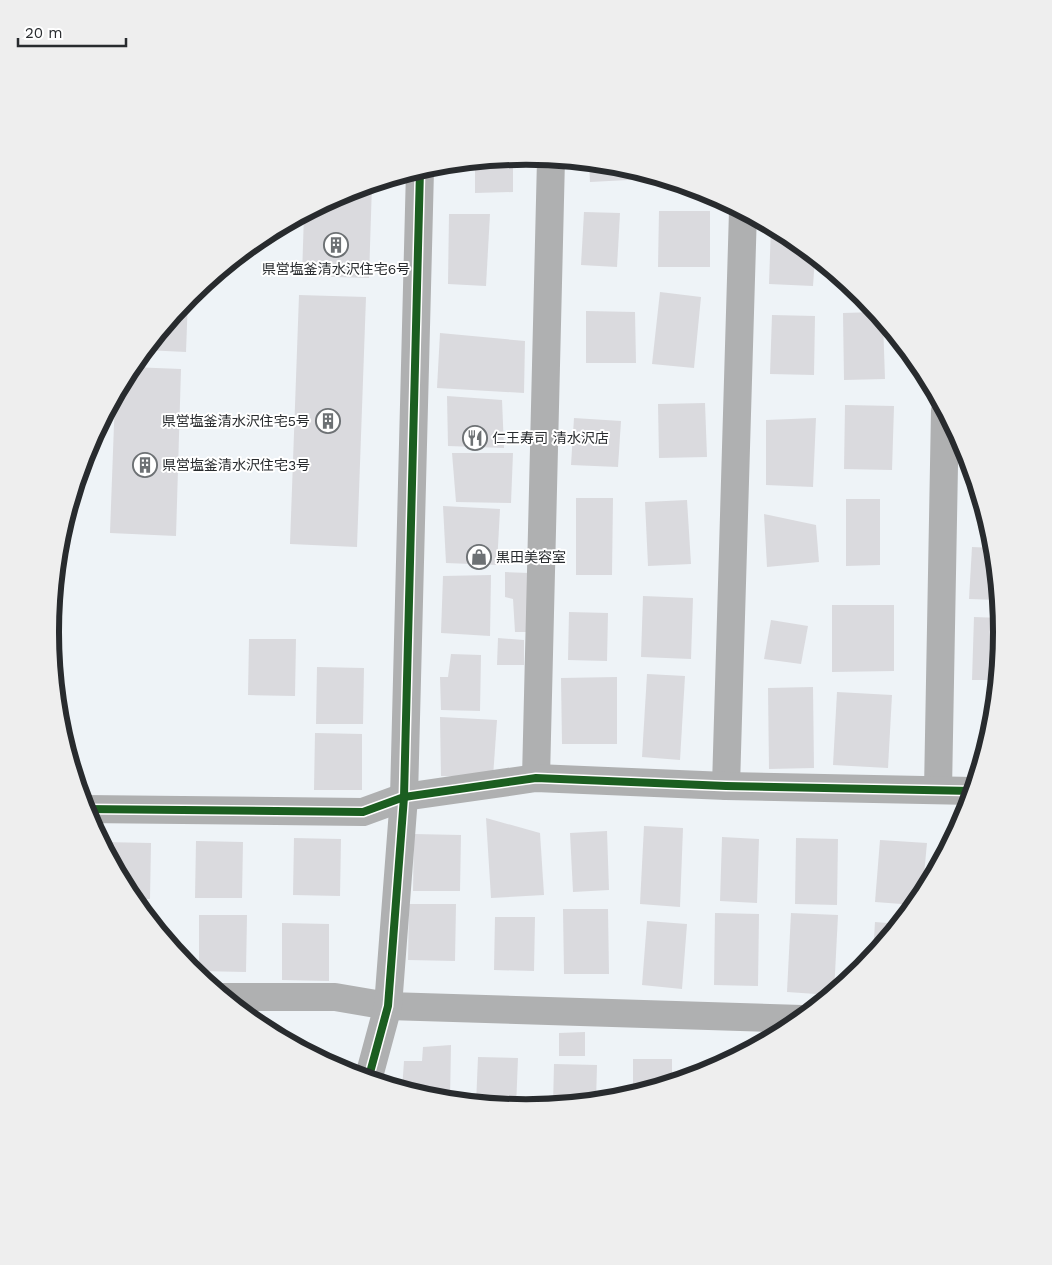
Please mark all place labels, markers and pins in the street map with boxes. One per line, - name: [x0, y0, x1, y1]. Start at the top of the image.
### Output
- building icon: 県営塩釜清水沢住宅6号: [323, 232, 349, 258]
- place label: 県営塩釜清水沢住宅6号: [262, 261, 410, 277]
- building icon: 県営塩釜清水沢住宅5号: [315, 408, 341, 434]
- place label: 県営塩釜清水沢住宅5号: [162, 413, 310, 429]
- restaurant icon: 仁王寿司 清水沢店: [462, 425, 488, 451]
- place label: 仁王寿司 清水沢店: [492, 430, 609, 446]
- building icon: 県営塩釜清水沢住宅3号: [132, 452, 158, 478]
- place label: 県営塩釜清水沢住宅3号: [162, 457, 310, 473]
- shop icon: 黒田美容室: [466, 544, 492, 570]
- place label: 黒田美容室: [496, 549, 566, 565]

